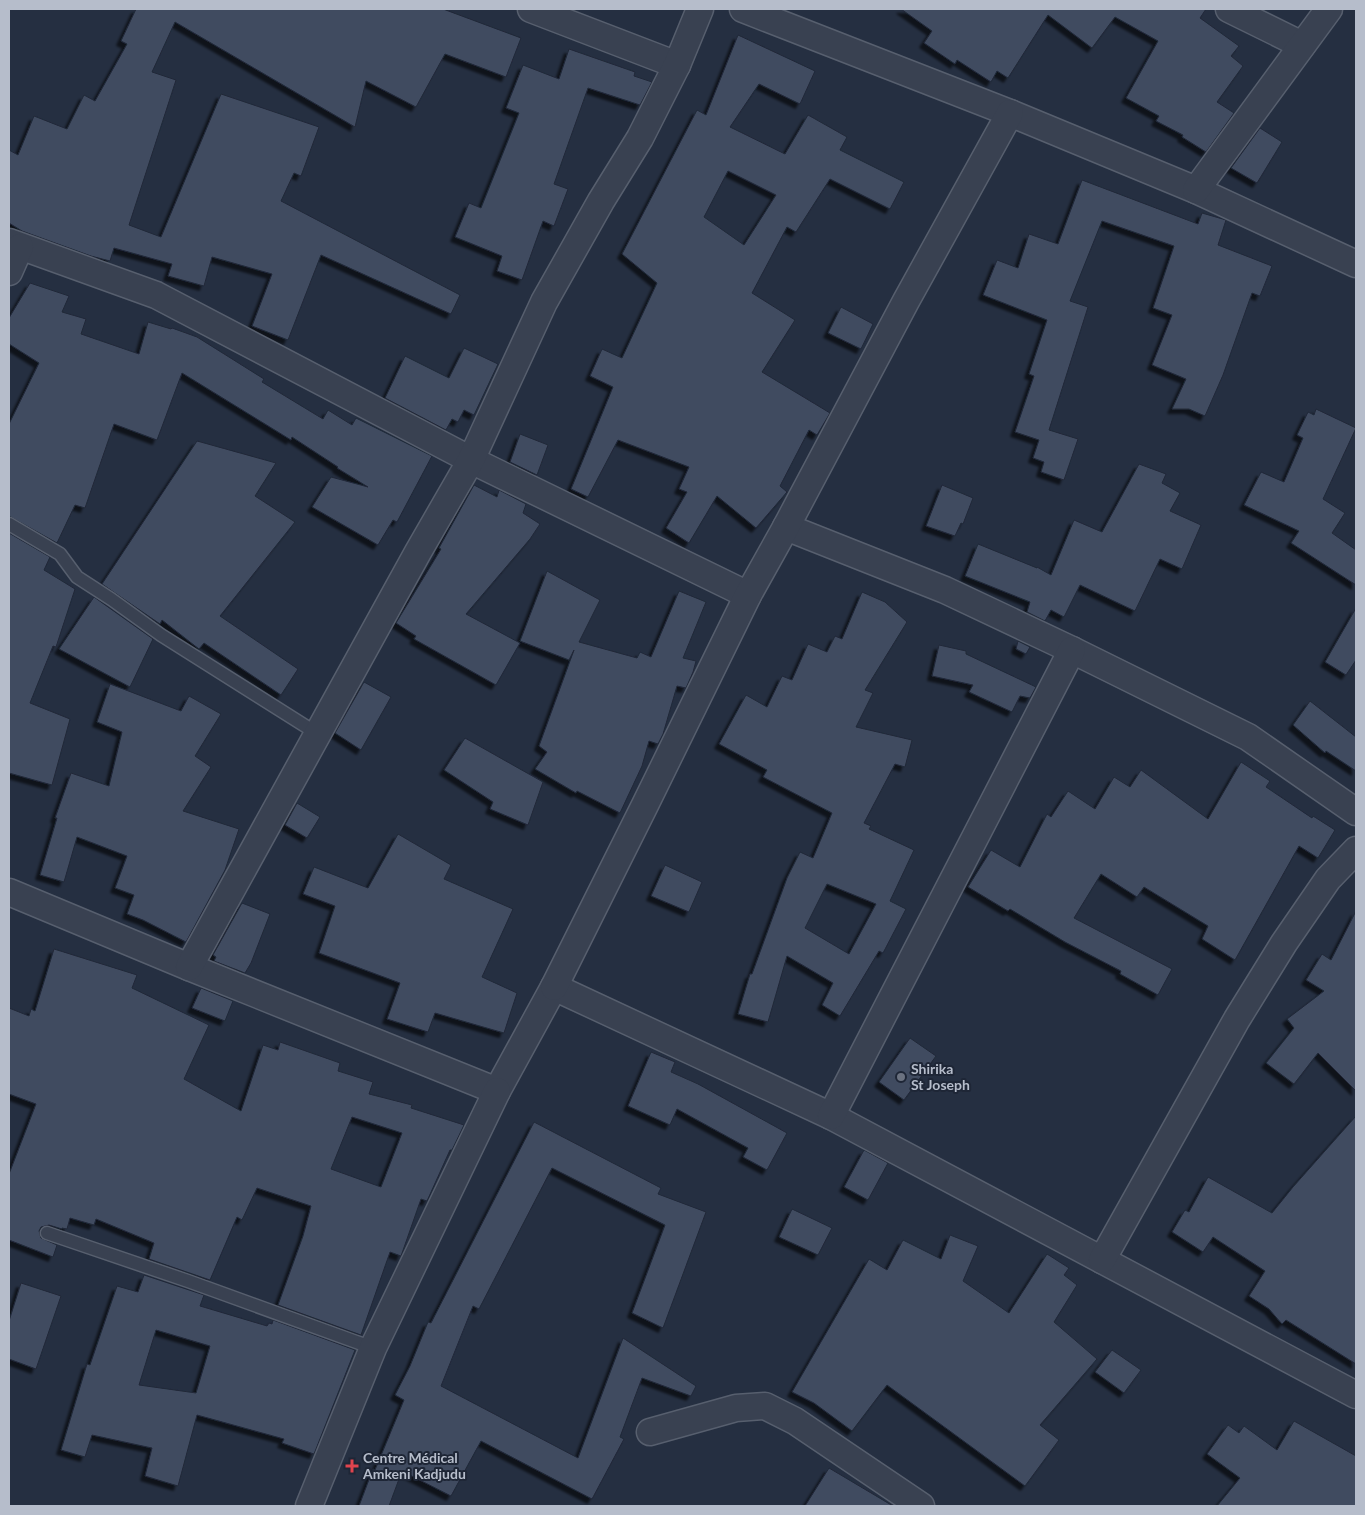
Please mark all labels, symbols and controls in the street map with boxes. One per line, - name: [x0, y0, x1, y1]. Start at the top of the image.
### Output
- place label: Shirika St Joseph: [911, 1060, 970, 1093]
- marker: Shirika St Joseph: [895, 1071, 907, 1083]
- place label: Centre Médical Amkeni Kadjudu: [362, 1449, 466, 1482]
- marker: Centre Médical Amkeni Kadjudu: [345, 1459, 359, 1473]

